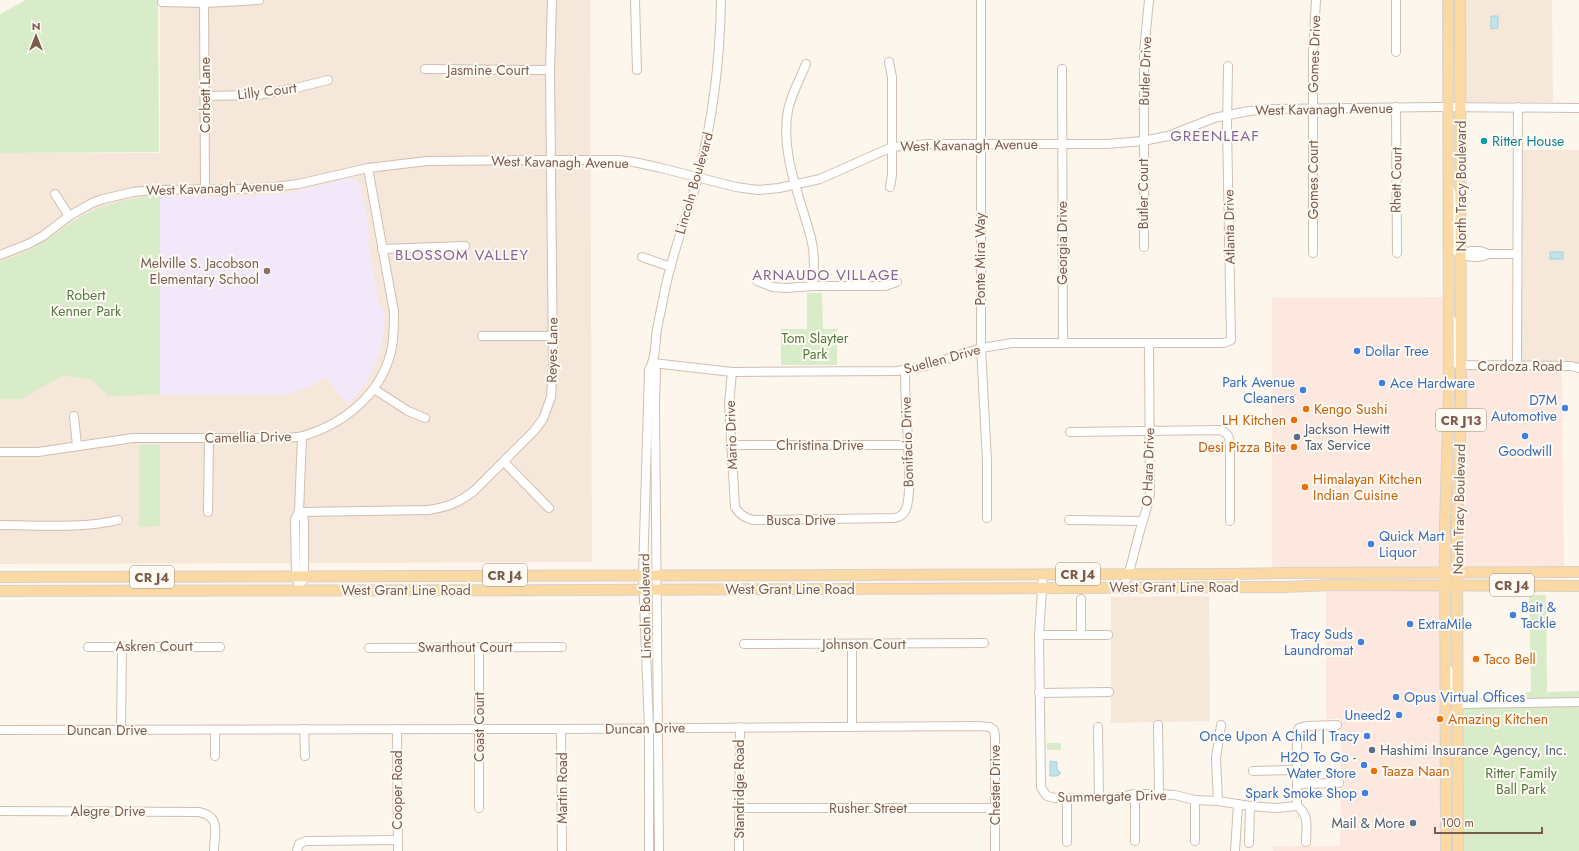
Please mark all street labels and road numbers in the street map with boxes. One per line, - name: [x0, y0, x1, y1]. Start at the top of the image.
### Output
- street label: Gomes Drive: [1303, 15, 1325, 93]
- street label: Butler Drive: [1134, 36, 1156, 106]
- street label: Corbett Lane: [195, 57, 215, 133]
- street label: Jasmine Court: [445, 60, 530, 80]
- street label: Lilly Court: [236, 77, 298, 105]
- street label: West Kavanagh Avenue: [1255, 98, 1393, 120]
- street label: North Tracy Boulevard: [1451, 121, 1471, 251]
- street label: Lincoln Boulevard: [670, 130, 718, 236]
- street label: West Kavanagh Avenue: [900, 134, 1038, 156]
- street label: Gomes Court: [1303, 140, 1323, 220]
- street label: Rhett Court: [1385, 146, 1407, 213]
- street label: West Kavanagh Avenue: [491, 151, 629, 173]
- street label: Butler Court: [1133, 158, 1153, 229]
- street label: West Kavanagh Avenue: [146, 176, 284, 200]
- street label: Atlanta Drive: [1218, 189, 1240, 265]
- street label: Georgia Drive: [1052, 201, 1072, 285]
- street label: Ponte Mira Way: [970, 212, 990, 306]
- street label: Reyes Lane: [541, 317, 563, 383]
- street label: Suellen Drive: [901, 339, 983, 379]
- street label: Cordoza Road: [1477, 356, 1563, 376]
- street label: Bonifacio Drive: [895, 396, 919, 488]
- street label: Mario Drive: [720, 400, 742, 470]
- road number: CR J13: [1436, 409, 1486, 431]
- street label: Camellia Drive: [205, 426, 291, 448]
- street label: O Hara Drive: [1137, 427, 1159, 507]
- street label: Christina Drive: [776, 435, 864, 455]
- street label: North Tracy Boulevard: [1448, 443, 1470, 575]
- street label: Busca Drive: [766, 510, 836, 530]
- street label: Lincoln Boulevard: [634, 553, 656, 659]
- road number: CR J4: [1056, 563, 1100, 585]
- road number: CR J4: [483, 564, 527, 586]
- road number: CR J4: [130, 566, 174, 588]
- road number: CR J4: [1490, 574, 1534, 596]
- street label: West Grant Line Road: [1109, 577, 1239, 597]
- street label: West Grant Line Road: [725, 579, 855, 599]
- street label: West Grant Line Road: [341, 580, 471, 600]
- street label: Johnson Court: [820, 634, 906, 654]
- street label: Askren Court: [115, 636, 193, 656]
- street label: Swarthout Court: [418, 637, 513, 657]
- street label: Coast Court: [469, 691, 489, 762]
- street label: Duncan Drive: [605, 717, 685, 739]
- street label: Duncan Drive: [67, 720, 147, 740]
- street label: Standridge Road: [729, 739, 749, 839]
- street label: Chester Drive: [985, 745, 1005, 825]
- street label: Cooper Road: [387, 750, 407, 830]
- street label: Martin Road: [552, 752, 572, 824]
- street label: Summergate Drive: [1057, 785, 1167, 807]
- street label: Rusher Street: [829, 798, 908, 818]
- street label: Alegre Drive: [71, 801, 145, 821]

